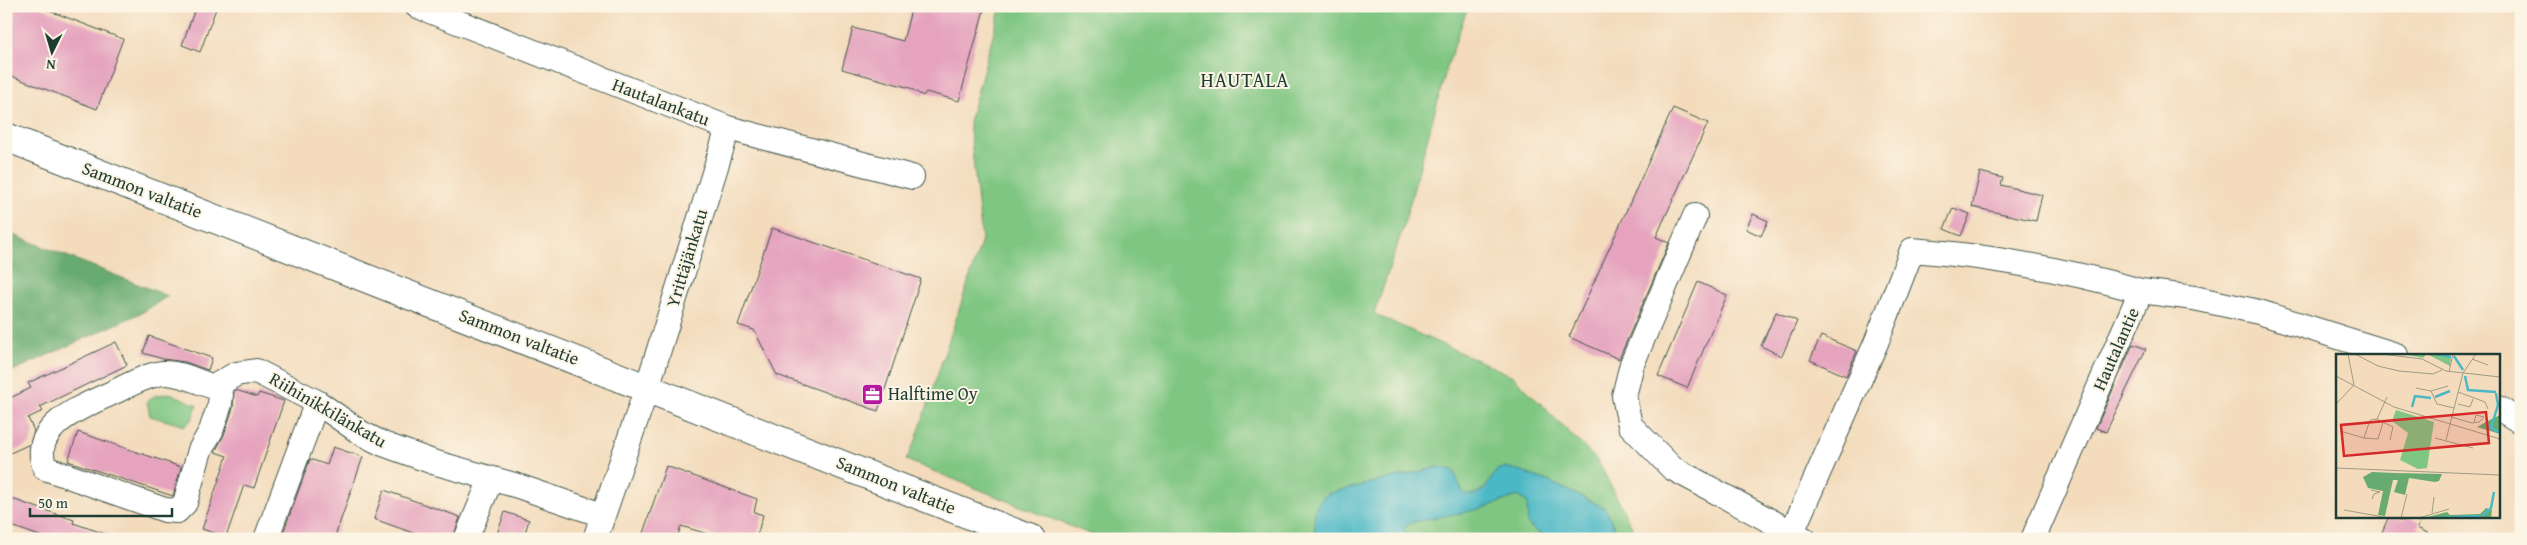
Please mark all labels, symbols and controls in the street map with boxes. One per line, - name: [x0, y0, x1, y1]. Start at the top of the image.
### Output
- north arrow: [28, 28, 78, 78]
- text: N: [45, 55, 56, 75]
- district label: HAUTALA: [1201, 65, 1289, 94]
- street label: Hautalankatu: [609, 71, 714, 133]
- street label: Sammon valtatie: [78, 154, 206, 225]
- street label: Yrittäjänkatu: [659, 205, 714, 310]
- street label: Sammon valtatie: [455, 301, 583, 372]
- street label: Hautalantie: [2085, 303, 2146, 395]
- inset map: [2336, 354, 2500, 518]
- street label: Riihinikkilänkatu: [265, 365, 392, 454]
- place label: Halftime Oy: [888, 380, 978, 407]
- office icon: Halftime Oy: [860, 382, 884, 406]
- street label: Sammon valtatie: [832, 448, 960, 521]
- scale bar: [30, 485, 172, 517]
- text: 50 m: [38, 492, 69, 513]

